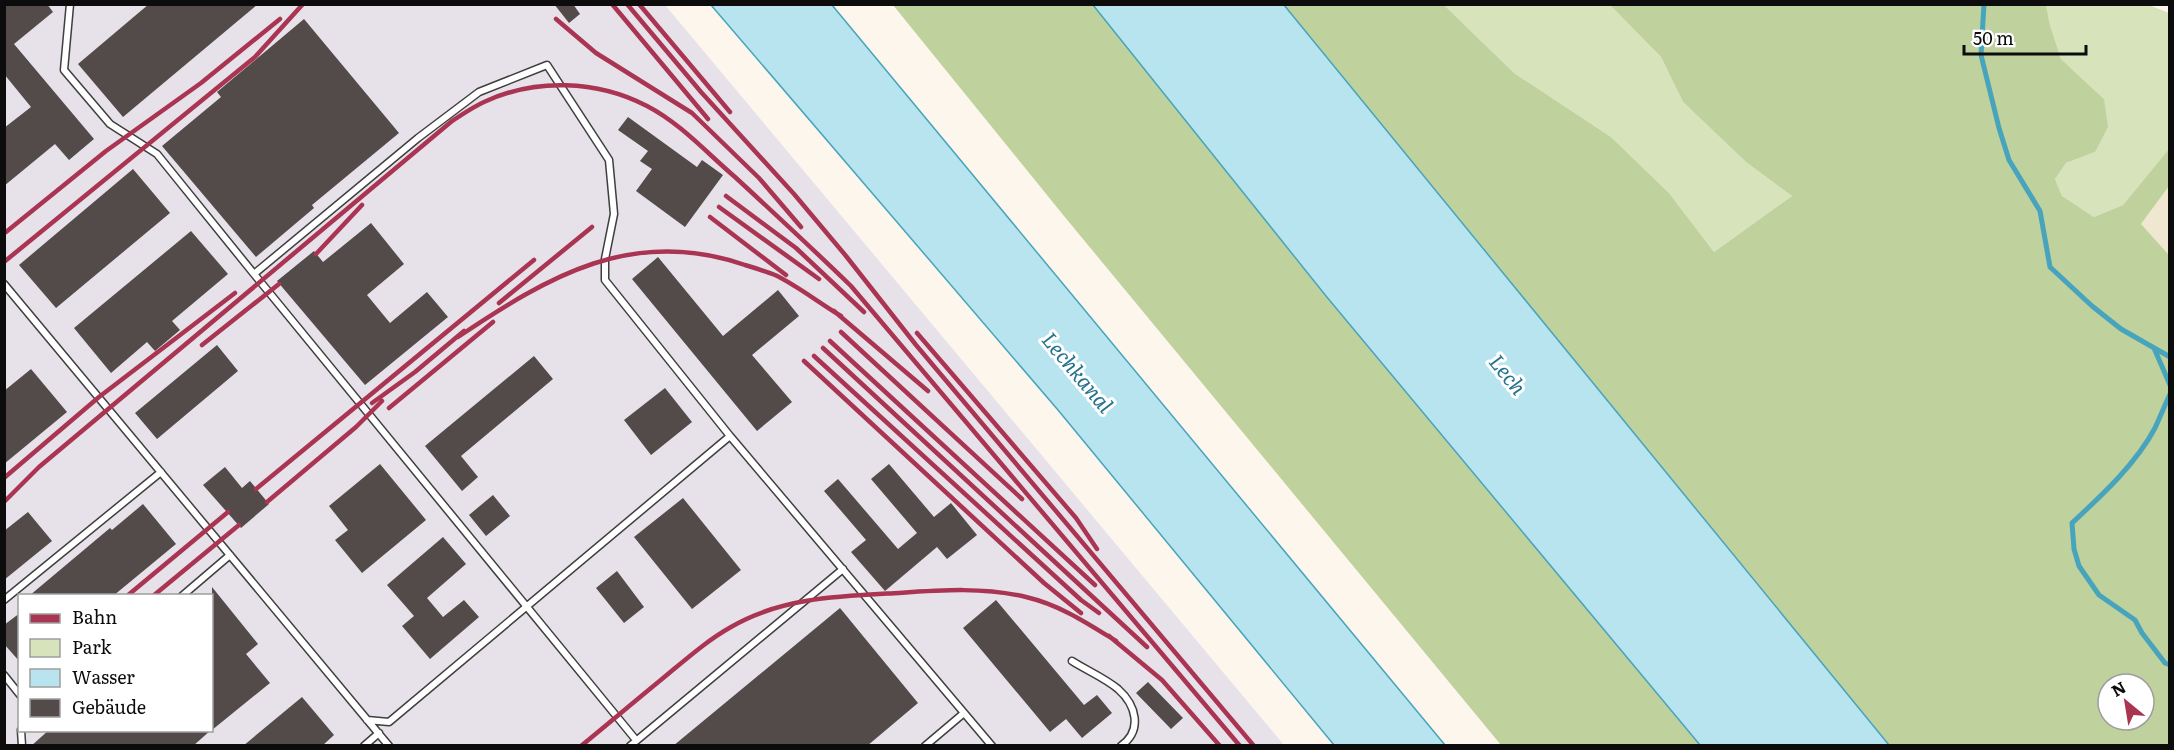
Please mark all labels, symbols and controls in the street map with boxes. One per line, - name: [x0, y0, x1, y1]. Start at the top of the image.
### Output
- scale bar: [1964, 18, 2086, 56]
- text: 50 m: [1973, 24, 2014, 51]
- water label: Lechkanal: [1036, 324, 1122, 419]
- water label: Lech: [1483, 347, 1535, 401]
- legend: [18, 594, 213, 732]
- text: Bahn: [72, 603, 117, 630]
- text: Park: [72, 633, 113, 660]
- text: Wasser: [72, 663, 135, 690]
- north arrow: [2096, 672, 2156, 732]
- text: N: [2106, 674, 2130, 702]
- text: Gebäude: [72, 693, 146, 720]

